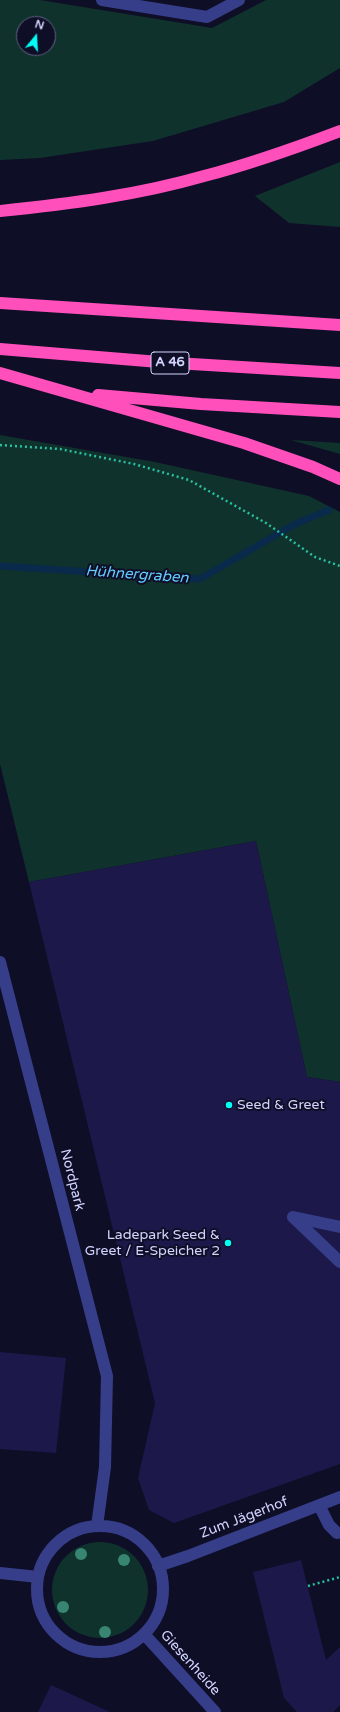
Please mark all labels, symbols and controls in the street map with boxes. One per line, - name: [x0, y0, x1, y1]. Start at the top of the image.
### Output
- north arrow: [16, 16, 56, 56]
- text: N: [33, 18, 46, 33]
- road number: A 46: [151, 352, 189, 374]
- water label: Hühnergraben: [85, 562, 189, 588]
- place label: Seed & Greet: [237, 1097, 325, 1113]
- marker: Seed & Greet: [224, 1100, 234, 1110]
- street label: Nordpark: [56, 1147, 88, 1213]
- place label: Ladepark Seed & Greet / E-Speicher 2: [85, 1227, 220, 1260]
- marker: Ladepark Seed & Greet / E-Speicher 2: [223, 1238, 233, 1248]
- street label: Zum Jägerhof: [198, 1494, 290, 1542]
- street label: Giesenheide: [156, 1627, 224, 1699]

